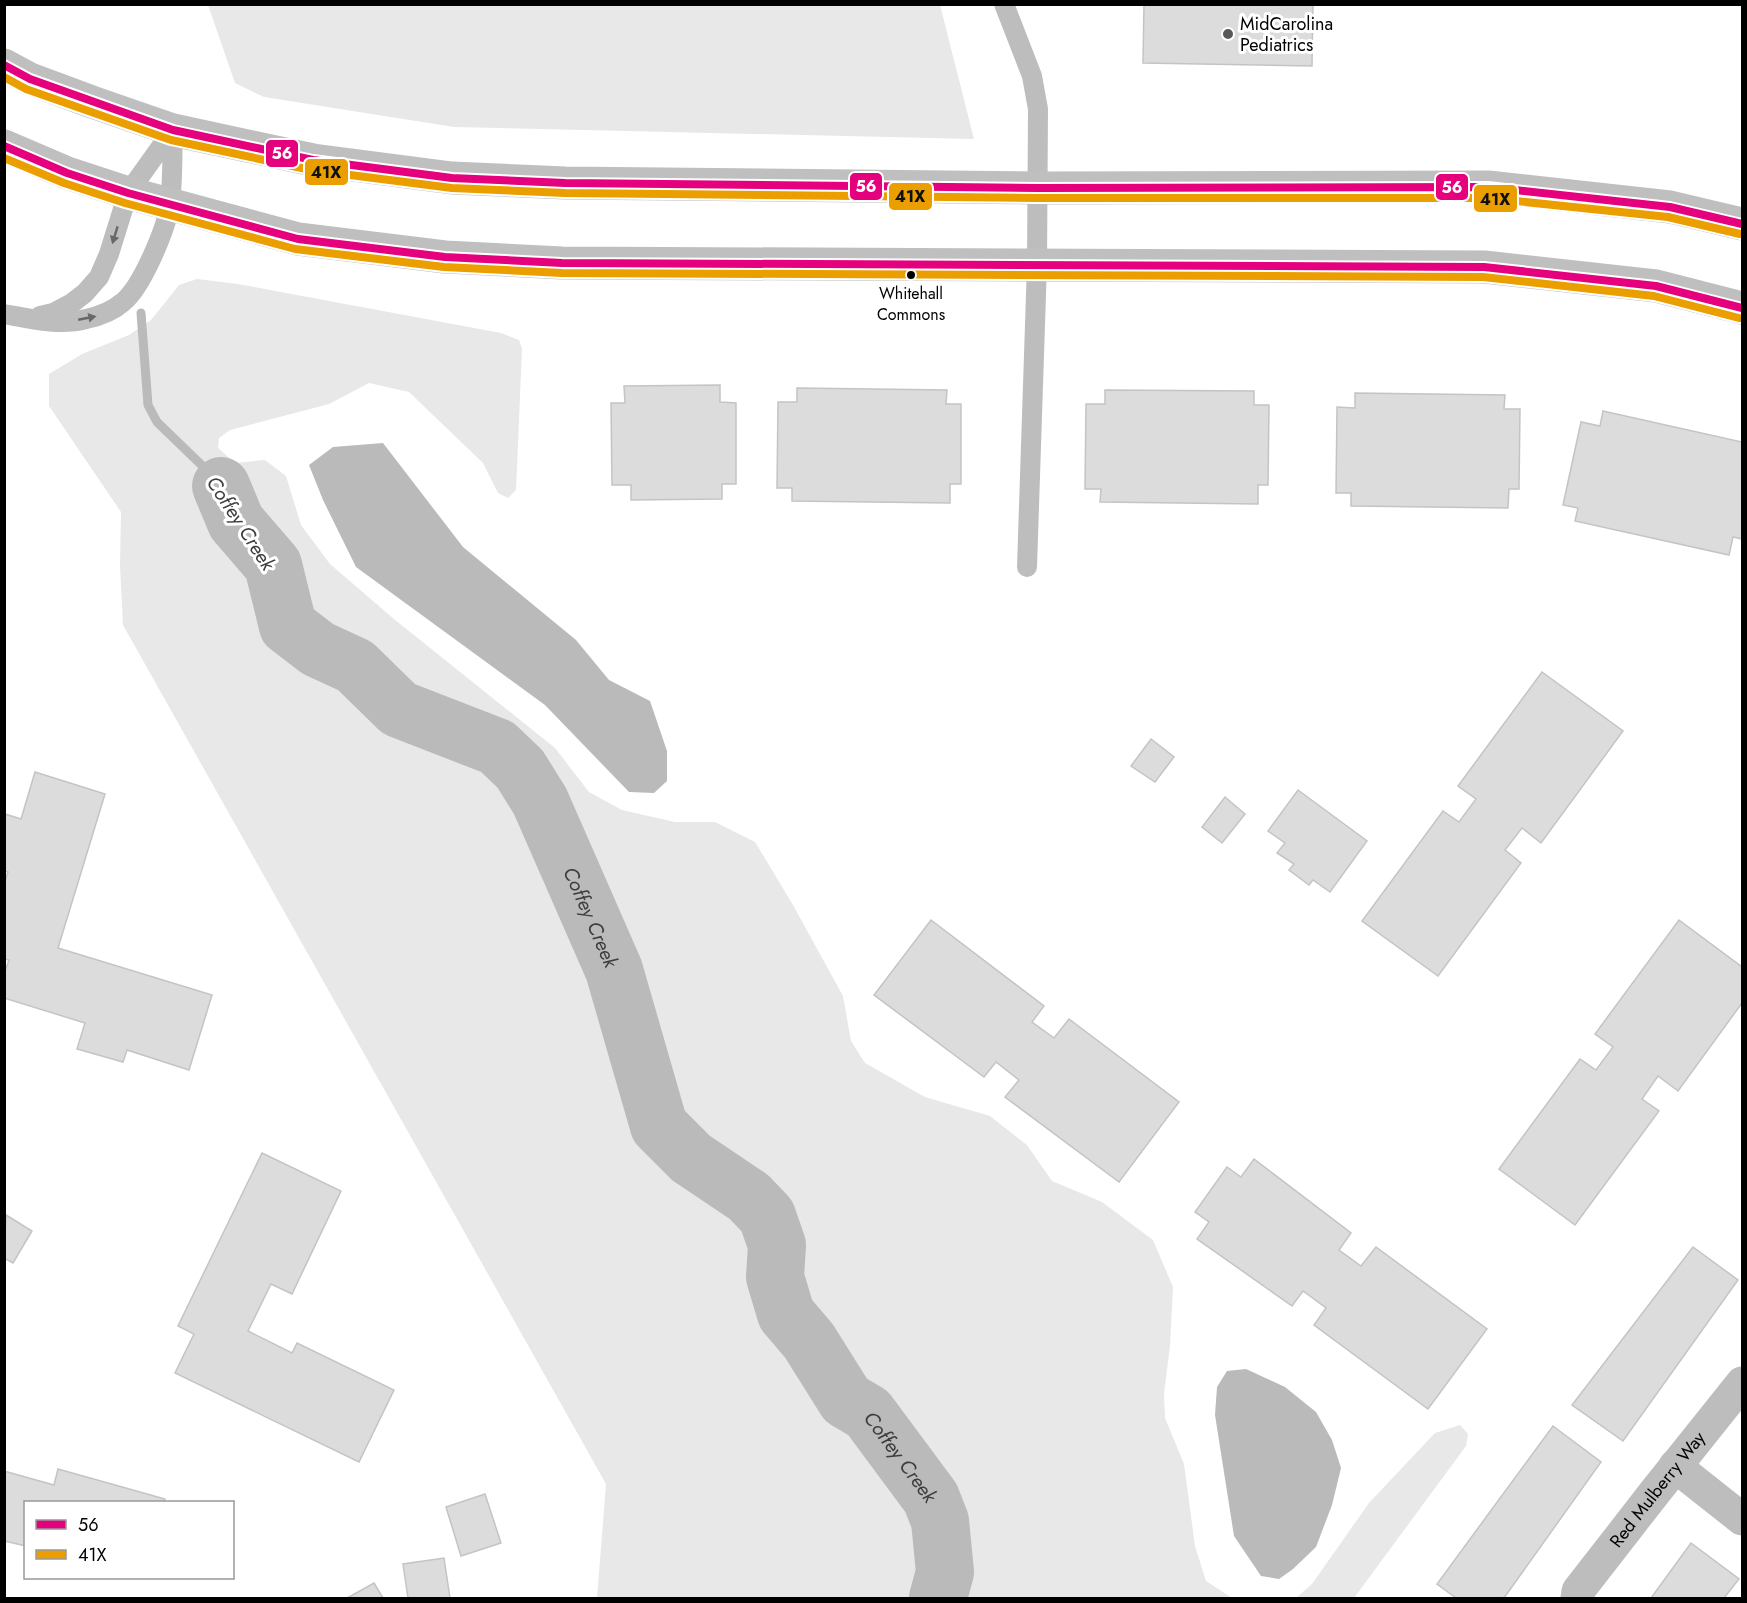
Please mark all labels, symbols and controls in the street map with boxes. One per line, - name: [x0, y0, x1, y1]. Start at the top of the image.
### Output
- place label: MidCarolina Pediatrics: [1240, 11, 1333, 58]
- marker: MidCarolina Pediatrics: [1221, 27, 1235, 41]
- line badge: 56: [265, 139, 299, 168]
- text: 56: [271, 142, 293, 165]
- line badge: 41X: [304, 158, 349, 186]
- text: 41X: [311, 161, 341, 184]
- line badge: 56: [849, 172, 883, 201]
- line badge: 56: [1435, 173, 1469, 201]
- text: 56: [855, 175, 877, 198]
- text: 56: [1441, 176, 1463, 199]
- line badge: 41X: [888, 182, 933, 211]
- line badge: 41X: [1473, 184, 1518, 213]
- text: 41X: [895, 185, 925, 208]
- text: 41X: [1480, 188, 1510, 211]
- one-way arrow: [110, 226, 120, 244]
- marker: Whitehall Commons: [905, 269, 917, 281]
- place label: Whitehall Commons: [877, 282, 945, 326]
- one-way arrow: [77, 313, 96, 322]
- water label: Coffey Creek: [199, 470, 283, 577]
- water label: Coffey Creek: [556, 862, 626, 974]
- water label: Coffey Creek: [856, 1405, 945, 1510]
- street label: Red Mulberry Way: [1603, 1426, 1712, 1553]
- legend: [24, 1501, 234, 1579]
- text: 56: [78, 1512, 99, 1538]
- text: 41X: [78, 1542, 107, 1568]

